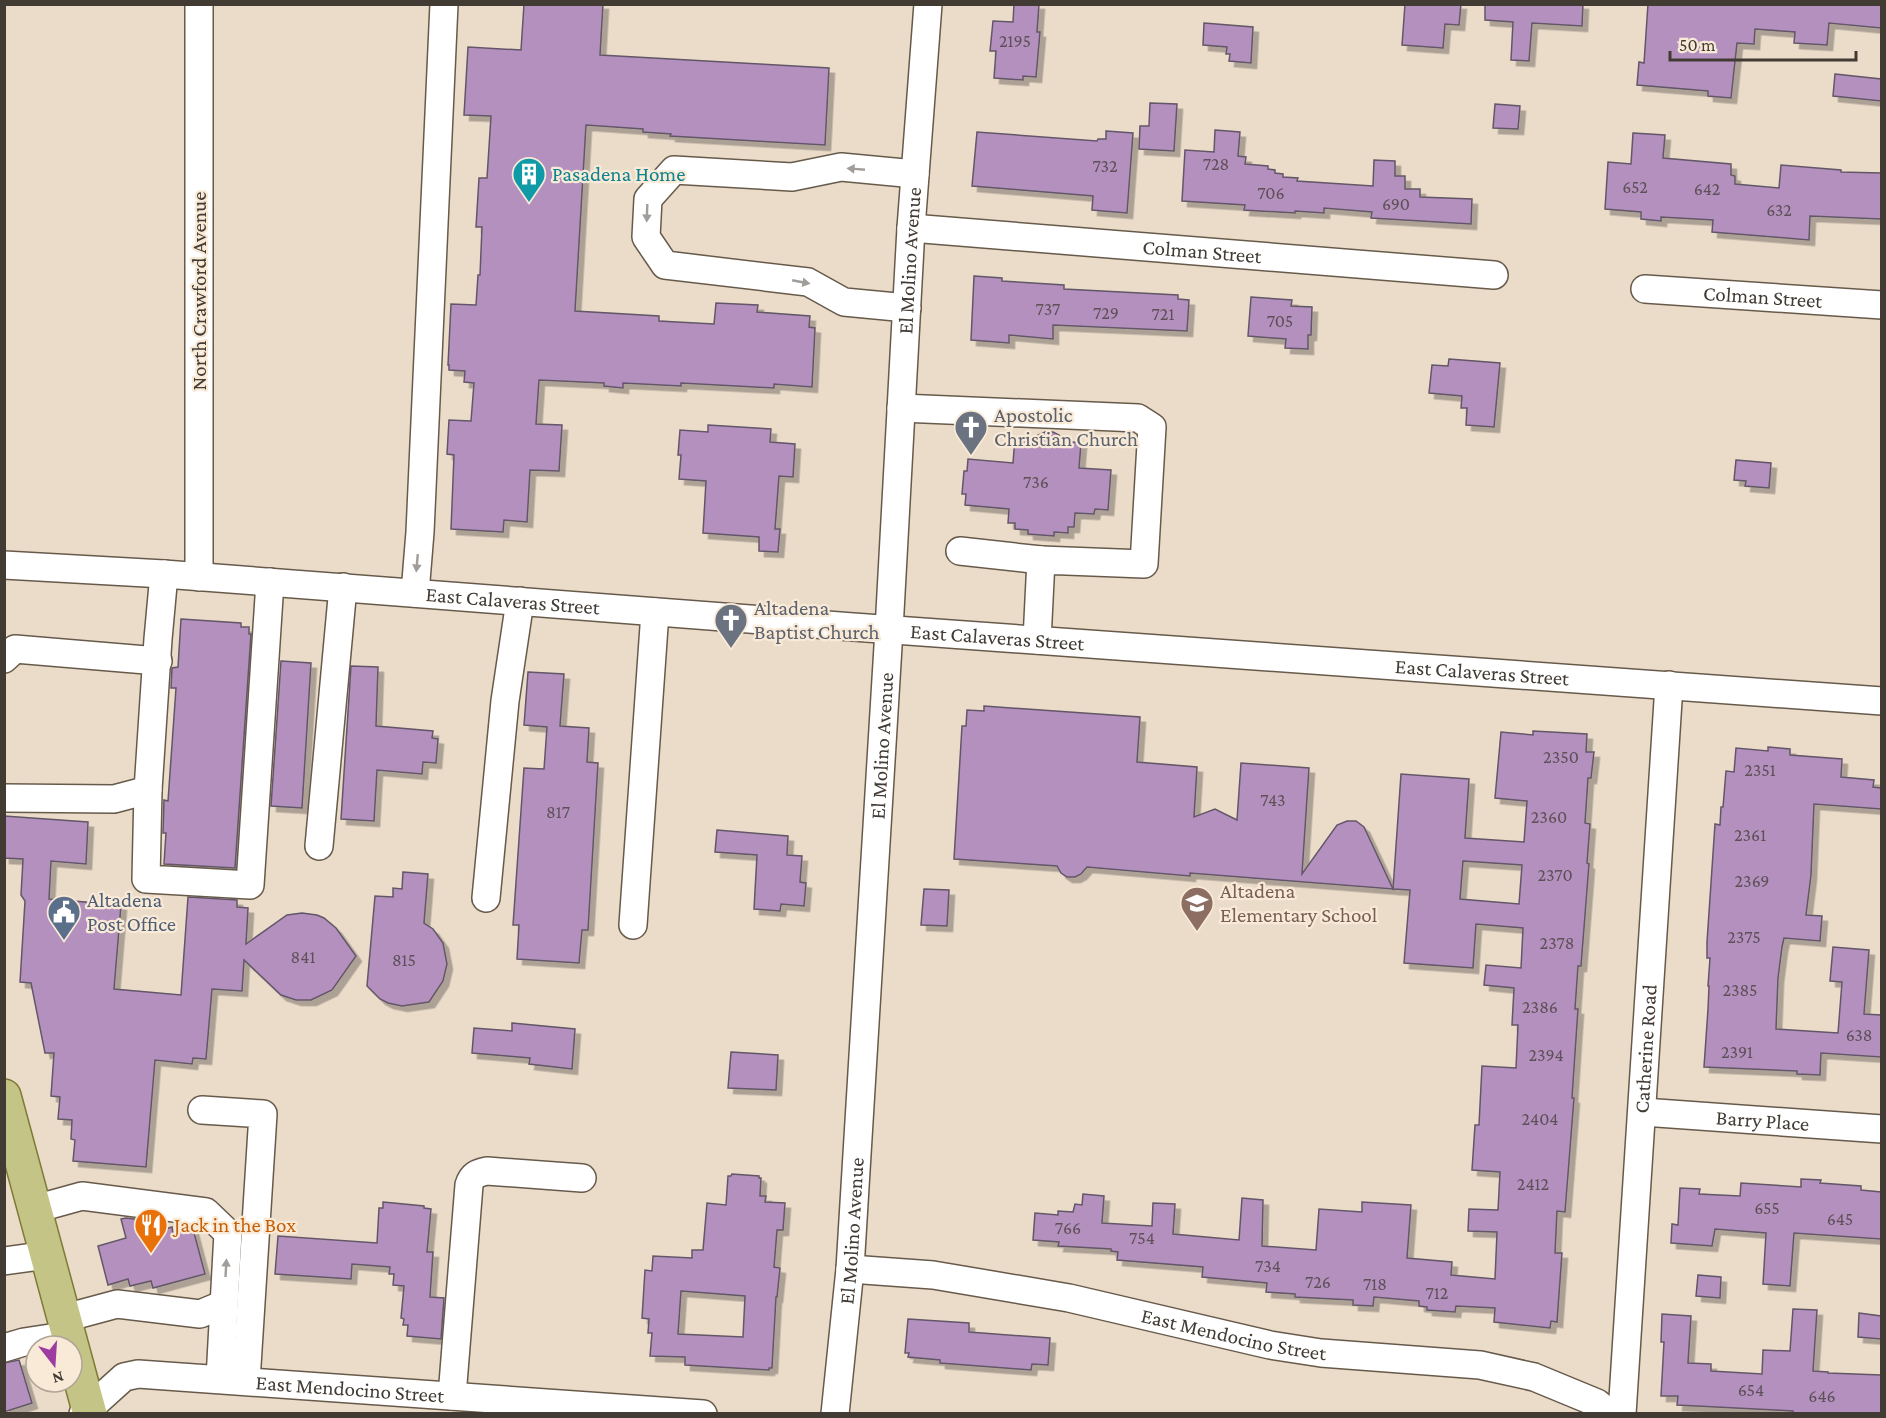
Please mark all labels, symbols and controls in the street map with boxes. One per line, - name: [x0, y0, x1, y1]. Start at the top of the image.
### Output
- scale bar: [1670, 24, 1856, 62]
- house number: 2195: [999, 31, 1031, 51]
- text: 50 m: [1679, 35, 1716, 55]
- house number: 728: [1203, 154, 1229, 174]
- building icon: Pasadena Home: [511, 156, 547, 203]
- house number: 732: [1092, 156, 1118, 176]
- place label: Pasadena Home: [552, 162, 685, 186]
- one-way arrow: [847, 164, 866, 174]
- house number: 652: [1622, 177, 1648, 197]
- house number: 642: [1694, 179, 1720, 199]
- house number: 706: [1257, 183, 1285, 203]
- street label: El Molino Avenue: [893, 186, 926, 335]
- street label: North Crawford Avenue: [187, 192, 211, 390]
- house number: 690: [1382, 194, 1410, 214]
- house number: 632: [1766, 200, 1792, 220]
- one-way arrow: [643, 204, 652, 223]
- street label: Colman Street: [1142, 235, 1264, 268]
- one-way arrow: [792, 278, 811, 287]
- street label: Colman Street: [1702, 281, 1824, 313]
- house number: 737: [1036, 299, 1060, 319]
- house number: 729: [1093, 303, 1119, 323]
- house number: 721: [1152, 304, 1174, 324]
- house number: 705: [1267, 311, 1293, 331]
- place label: Apostolic Christian Church: [994, 403, 1138, 451]
- church icon: Apostolic Christian Church: [953, 409, 989, 456]
- house number: 736: [1023, 472, 1049, 492]
- one-way arrow: [412, 553, 422, 572]
- street label: East Calaveras Street: [425, 582, 602, 620]
- place label: Altadena Baptist Church: [754, 596, 880, 644]
- church icon: Altadena Baptist Church: [713, 602, 749, 649]
- street label: East Calaveras Street: [909, 619, 1086, 656]
- street label: East Calaveras Street: [1394, 654, 1571, 691]
- street label: El Molino Avenue: [865, 672, 898, 820]
- house number: 2350: [1543, 747, 1579, 767]
- house number: 2351: [1744, 760, 1776, 780]
- house number: 743: [1260, 790, 1286, 810]
- house number: 817: [546, 802, 570, 822]
- house number: 2360: [1531, 807, 1567, 827]
- house number: 2361: [1734, 825, 1766, 845]
- house number: 2370: [1537, 865, 1573, 885]
- house number: 2369: [1735, 871, 1769, 891]
- place label: Altadena Elementary School: [1220, 879, 1377, 927]
- school or university icon: Altadena Elementary School: [1179, 885, 1215, 932]
- place label: Altadena Post Office: [87, 888, 176, 936]
- public building icon: Altadena Post Office: [46, 894, 82, 941]
- house number: 2375: [1727, 927, 1761, 947]
- house number: 2378: [1540, 933, 1574, 953]
- house number: 841: [291, 947, 315, 967]
- house number: 815: [392, 950, 416, 970]
- house number: 2385: [1722, 980, 1758, 1000]
- street label: Catherine Road: [1629, 983, 1662, 1114]
- house number: 2386: [1522, 997, 1558, 1017]
- house number: 638: [1846, 1025, 1872, 1045]
- house number: 2391: [1721, 1042, 1753, 1062]
- house number: 2394: [1528, 1045, 1564, 1065]
- street label: Barry Place: [1715, 1105, 1810, 1136]
- house number: 2404: [1521, 1109, 1559, 1129]
- street label: El Molino Avenue: [834, 1157, 869, 1305]
- house number: 2412: [1517, 1174, 1549, 1194]
- house number: 655: [1754, 1198, 1780, 1218]
- restaurant icon: Jack in the Box: [133, 1207, 169, 1254]
- house number: 645: [1827, 1209, 1853, 1229]
- place label: Jack in the Box: [172, 1213, 296, 1237]
- house number: 766: [1055, 1218, 1081, 1238]
- house number: 754: [1129, 1228, 1155, 1248]
- house number: 734: [1255, 1256, 1281, 1276]
- one-way arrow: [222, 1259, 231, 1278]
- house number: 726: [1305, 1272, 1331, 1292]
- house number: 718: [1363, 1274, 1387, 1294]
- house number: 712: [1426, 1283, 1448, 1303]
- street label: East Mendocino Street: [1139, 1303, 1328, 1365]
- north arrow: [24, 1334, 84, 1394]
- text: N: [50, 1368, 66, 1388]
- street label: East Mendocino Street: [255, 1370, 446, 1408]
- house number: 654: [1738, 1380, 1764, 1400]
- house number: 646: [1808, 1386, 1836, 1406]

